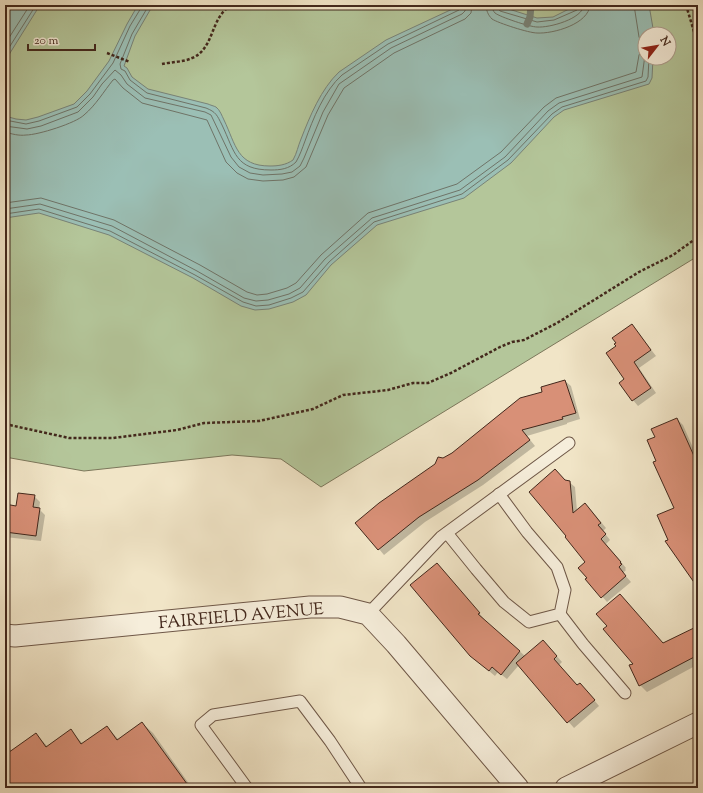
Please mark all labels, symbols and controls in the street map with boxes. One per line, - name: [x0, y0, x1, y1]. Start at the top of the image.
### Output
- scale bar: [28, 26, 95, 52]
- north arrow: [637, 26, 677, 66]
- text: 20 m: [34, 32, 59, 50]
- text: N: [655, 33, 674, 49]
- street label: FAIRFIELD AVENUE: [158, 598, 325, 636]

